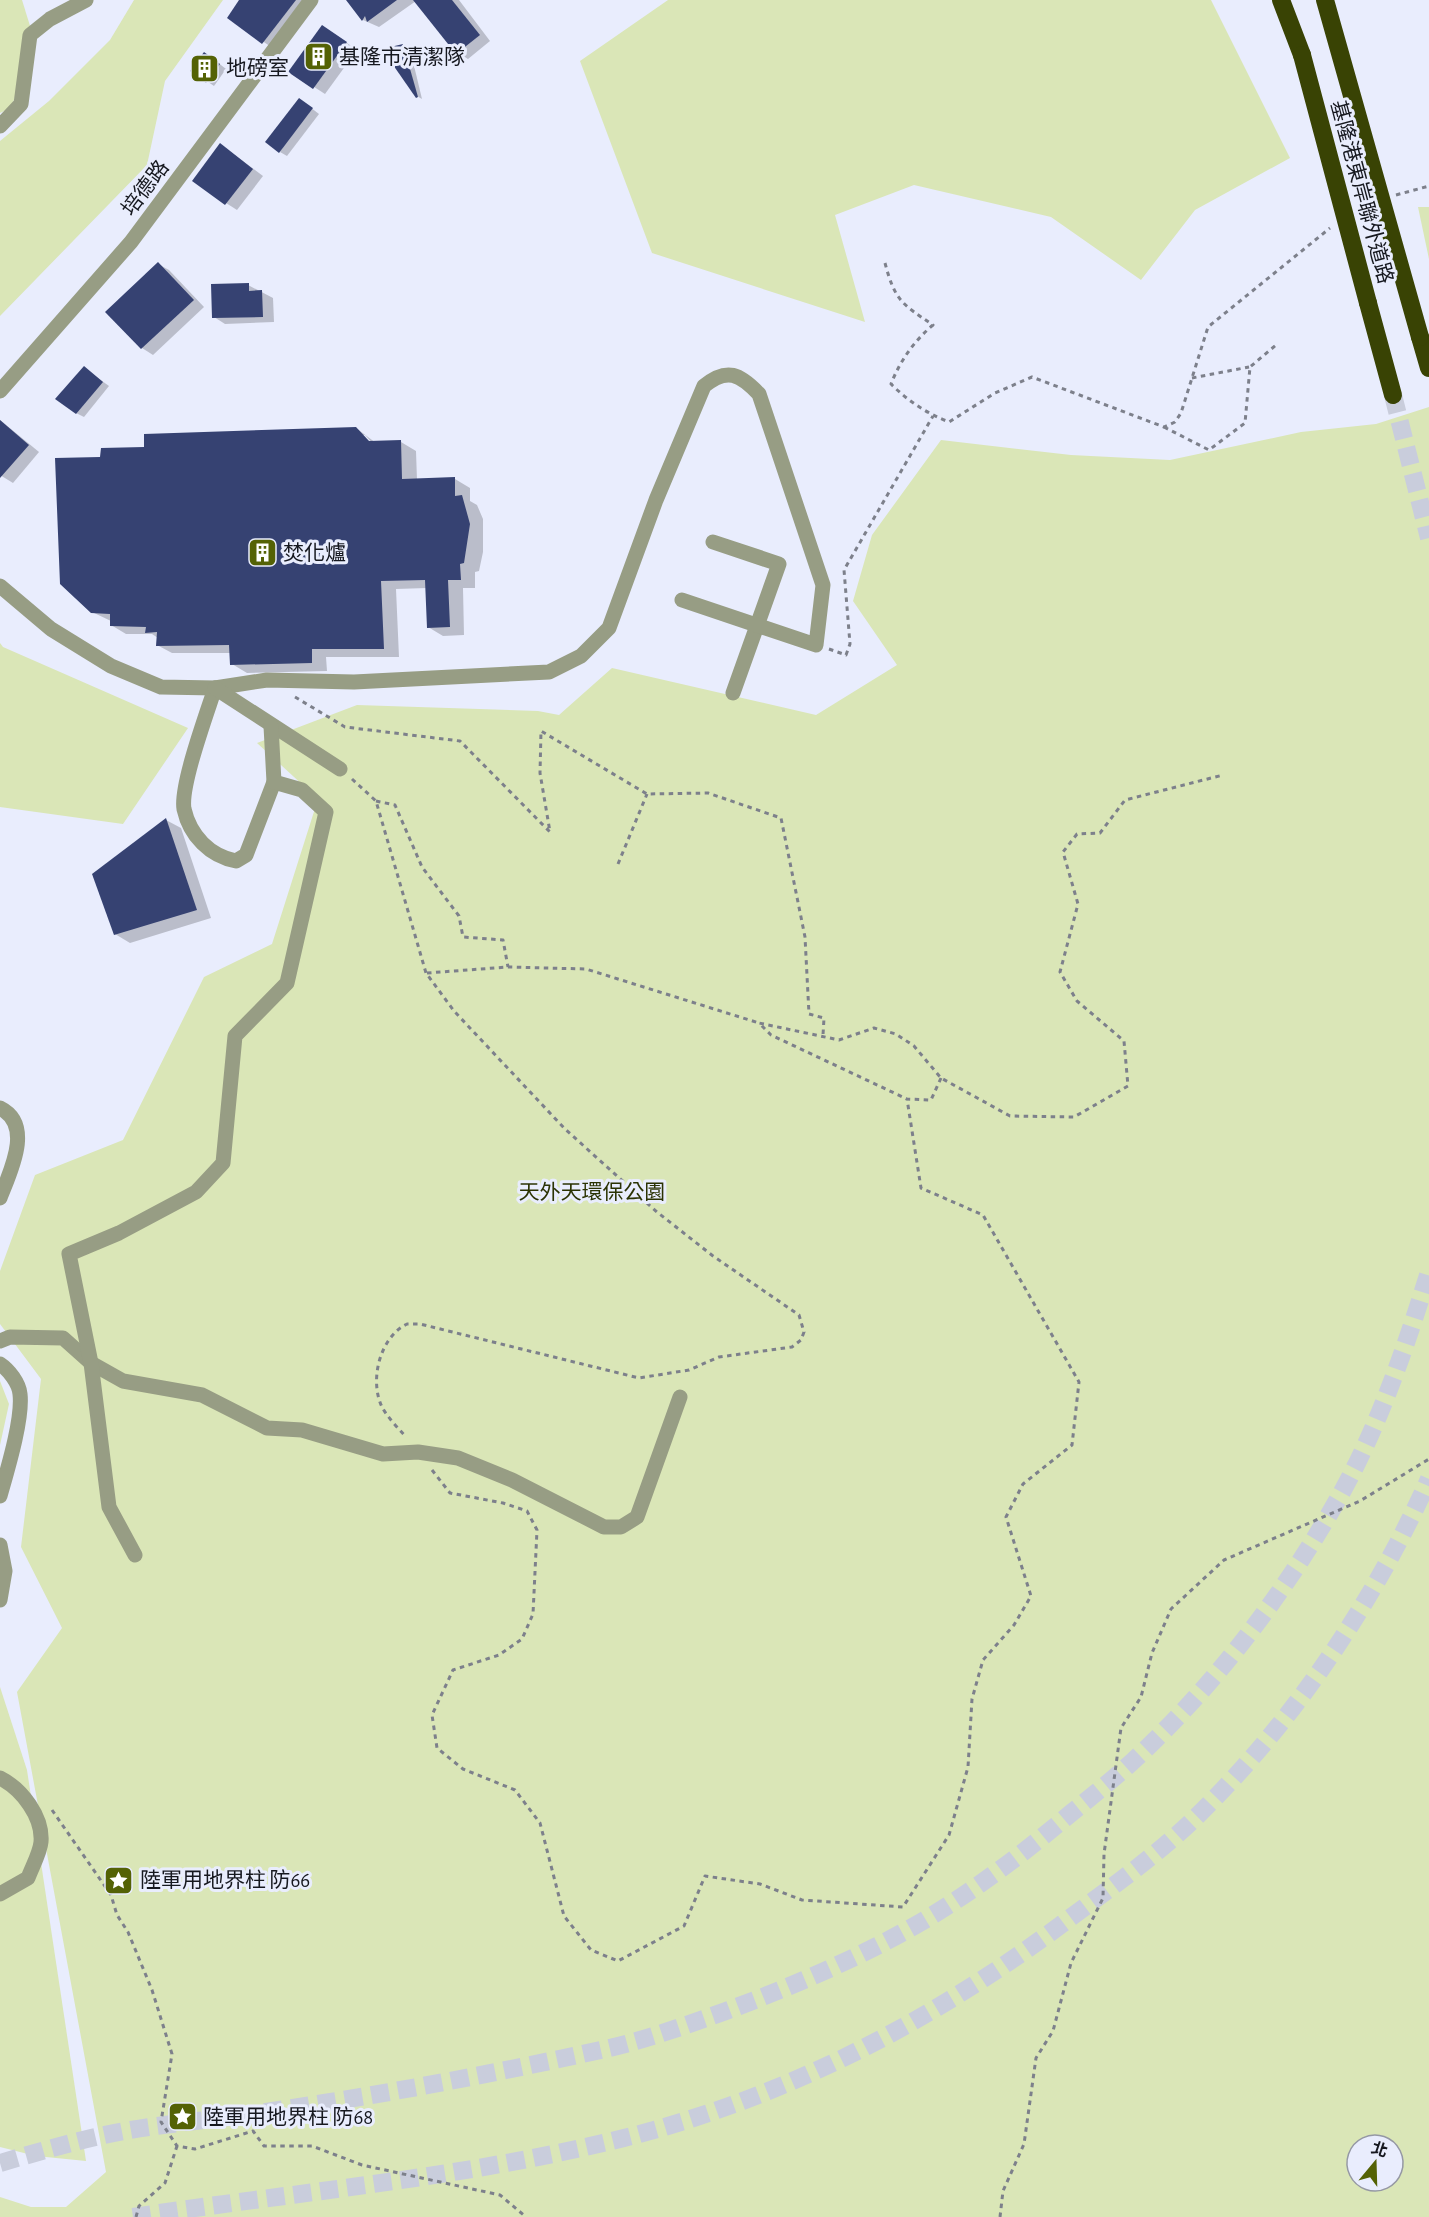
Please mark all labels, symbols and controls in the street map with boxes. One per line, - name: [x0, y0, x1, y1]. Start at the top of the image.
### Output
- building icon: 基隆市清潔隊: [302, 41, 334, 73]
- place label: 基隆市清潔隊: [339, 46, 465, 68]
- building icon: 地磅室: [189, 52, 221, 84]
- place label: 地磅室: [226, 56, 289, 79]
- street label: 基隆港東岸聯外道路: [1327, 98, 1397, 286]
- street label: 培德路: [117, 156, 173, 220]
- building icon: 焚化爐: [246, 537, 278, 569]
- place label: 焚化爐: [283, 542, 346, 564]
- park label: 天外天環保公園: [519, 1181, 666, 1203]
- place icon: 陸軍用地界柱 防66: [103, 1864, 135, 1896]
- place label: 陸軍用地界柱 防66: [140, 1869, 310, 1891]
- place icon: 陸軍用地界柱 防68: [166, 2101, 198, 2133]
- place label: 陸軍用地界柱 防68: [203, 2106, 373, 2128]
- north arrow: [1345, 2133, 1405, 2193]
- text: 北: [1369, 2139, 1390, 2160]

